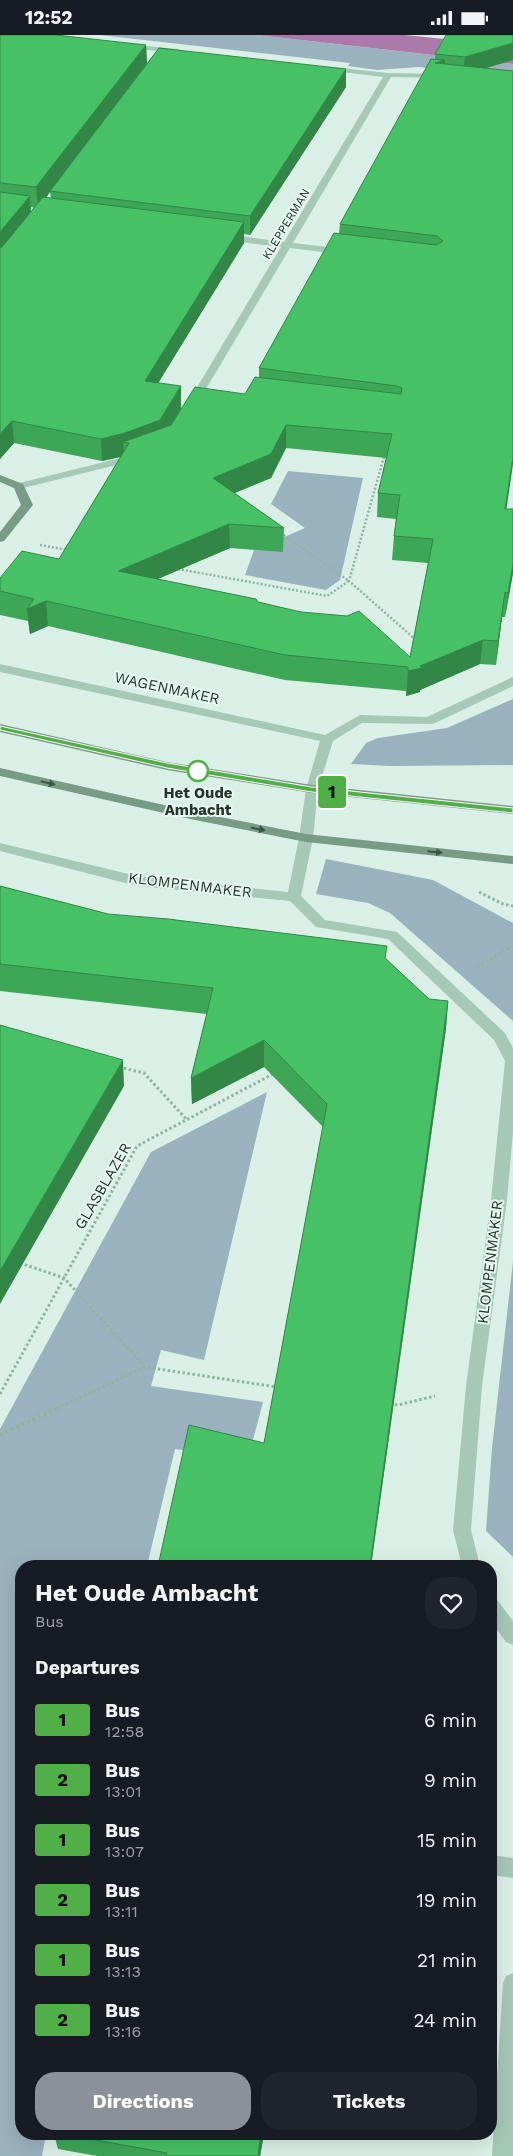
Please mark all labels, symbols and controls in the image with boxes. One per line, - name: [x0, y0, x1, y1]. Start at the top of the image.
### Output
- text: 12:52: [25, 6, 73, 29]
- street label: KLEPPERMAN: [259, 186, 313, 262]
- street label: WAGENMAKER: [113, 668, 221, 708]
- marker: Het Oude Ambacht: [187, 760, 209, 782]
- line badge: 1: [316, 776, 348, 808]
- one-way arrow: [40, 779, 55, 787]
- text: 1: [328, 781, 336, 802]
- place label: Het Oude Ambacht: [164, 784, 233, 819]
- one-way arrow: [250, 825, 266, 833]
- one-way arrow: [427, 848, 443, 856]
- street label: KLOMPENMAKER: [127, 868, 253, 902]
- street label: GLASBLAZER: [71, 1140, 135, 1232]
- street label: KLOMPENMAKER: [473, 1199, 507, 1325]
- button: heart: [425, 1577, 477, 1629]
- text: Het Oude Ambacht: [35, 1579, 258, 1607]
- text: Bus: [35, 1612, 64, 1631]
- text: Departures: [35, 1656, 140, 1679]
- text: Bus: [105, 1699, 140, 1722]
- text: 1: [59, 1709, 66, 1730]
- text: 6 min: [424, 1709, 477, 1732]
- text: 12:58: [105, 1722, 144, 1741]
- text: Bus: [105, 1759, 140, 1782]
- text: 2: [57, 1769, 68, 1790]
- text: 9 min: [424, 1769, 477, 1792]
- text: 13:01: [105, 1782, 142, 1801]
- text: Bus: [105, 1819, 140, 1842]
- text: 1: [59, 1829, 66, 1850]
- text: 15 min: [417, 1829, 477, 1852]
- text: 13:07: [105, 1842, 144, 1861]
- text: Bus: [105, 1879, 140, 1902]
- text: 2: [57, 1889, 68, 1910]
- text: 19 min: [416, 1889, 477, 1912]
- text: 13:11: [105, 1902, 138, 1921]
- text: Bus: [105, 1939, 140, 1962]
- text: 1: [59, 1949, 66, 1970]
- text: 21 min: [417, 1949, 477, 1972]
- text: 13:13: [105, 1962, 141, 1981]
- text: Bus: [105, 1999, 140, 2022]
- text: 2: [57, 2009, 68, 2030]
- text: 24 min: [413, 2009, 477, 2032]
- text: 13:16: [105, 2022, 141, 2041]
- button: Directions: [35, 2072, 251, 2130]
- button: Tickets: [261, 2072, 477, 2130]

